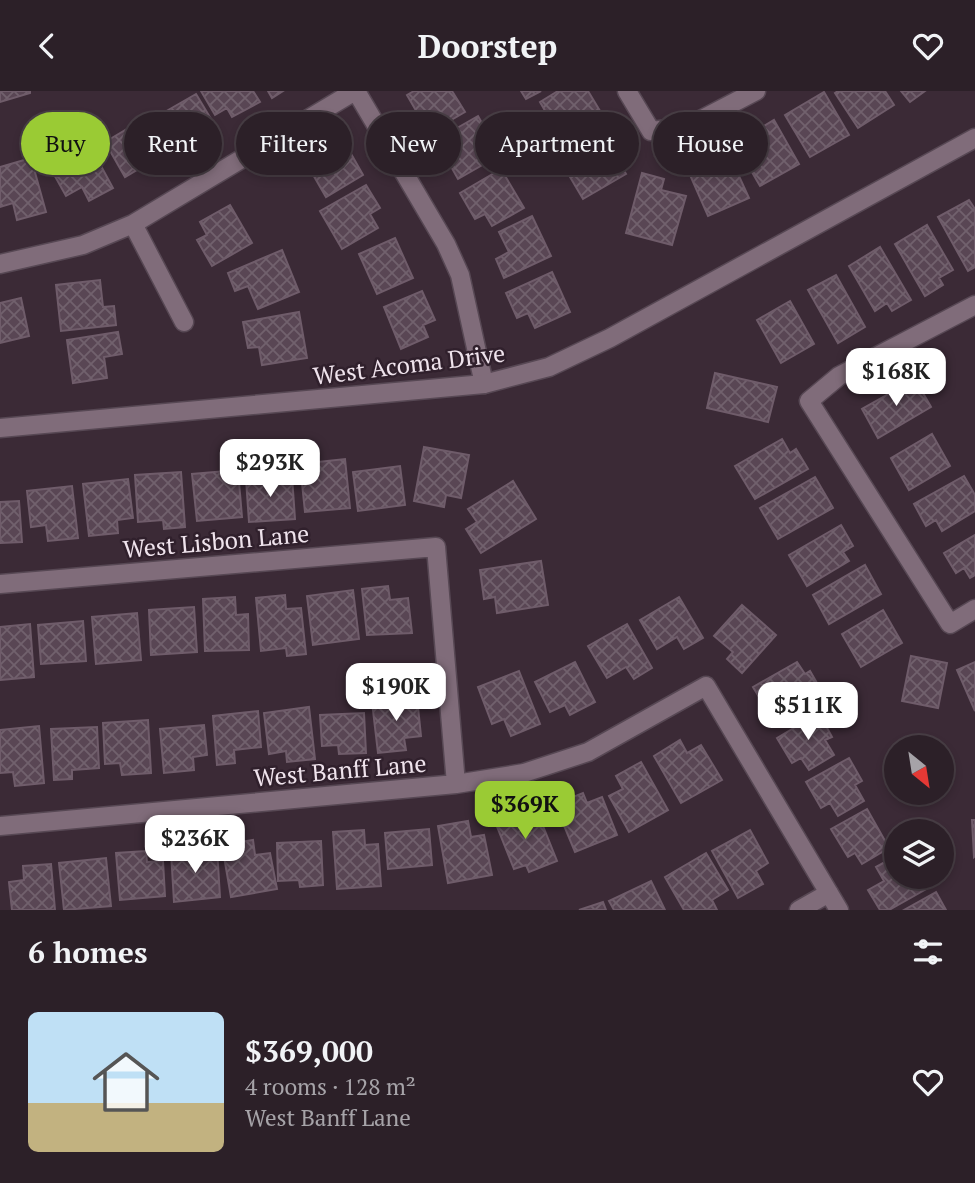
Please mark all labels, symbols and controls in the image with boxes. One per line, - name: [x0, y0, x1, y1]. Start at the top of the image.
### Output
- text: Doorstep: [418, 25, 557, 67]
- icon: back: [28, 27, 66, 65]
- icon: heart: [909, 27, 947, 65]
- chip: Buy: [21, 112, 110, 175]
- chip: Rent: [124, 112, 222, 175]
- chip: Filters: [236, 112, 352, 175]
- chip: New: [366, 112, 461, 175]
- chip: Apartment: [475, 112, 639, 175]
- chip: House: [653, 112, 768, 175]
- street label: West Acoma Drive: [311, 336, 507, 392]
- pin: $168K: [847, 349, 945, 408]
- text: $168K: [862, 355, 930, 386]
- pin: $293K: [221, 439, 319, 499]
- text: $293K: [236, 446, 304, 477]
- street label: West Lisbon Lane: [122, 517, 310, 565]
- pin: $190K: [347, 663, 445, 723]
- text: $190K: [362, 670, 430, 701]
- pin: $511K: [759, 683, 857, 742]
- text: $511K: [774, 689, 842, 720]
- north arrow: [884, 735, 954, 805]
- map controls: [884, 735, 954, 889]
- street label: West Banff Lane: [252, 747, 428, 793]
- pin: $369K: [476, 781, 574, 841]
- text: $369K: [491, 788, 559, 819]
- pin: $236K: [146, 815, 244, 875]
- button: layers: [884, 819, 954, 889]
- text: $236K: [161, 822, 229, 853]
- text: 6 homes: [28, 932, 147, 972]
- icon: filters: [909, 933, 947, 971]
- text: $369,000: [245, 1031, 373, 1071]
- icon: home: [84, 1040, 168, 1124]
- icon: heart: [909, 1063, 947, 1101]
- text: 4 rooms · 128 m²: [245, 1071, 416, 1102]
- text: West Banff Lane: [245, 1102, 411, 1133]

